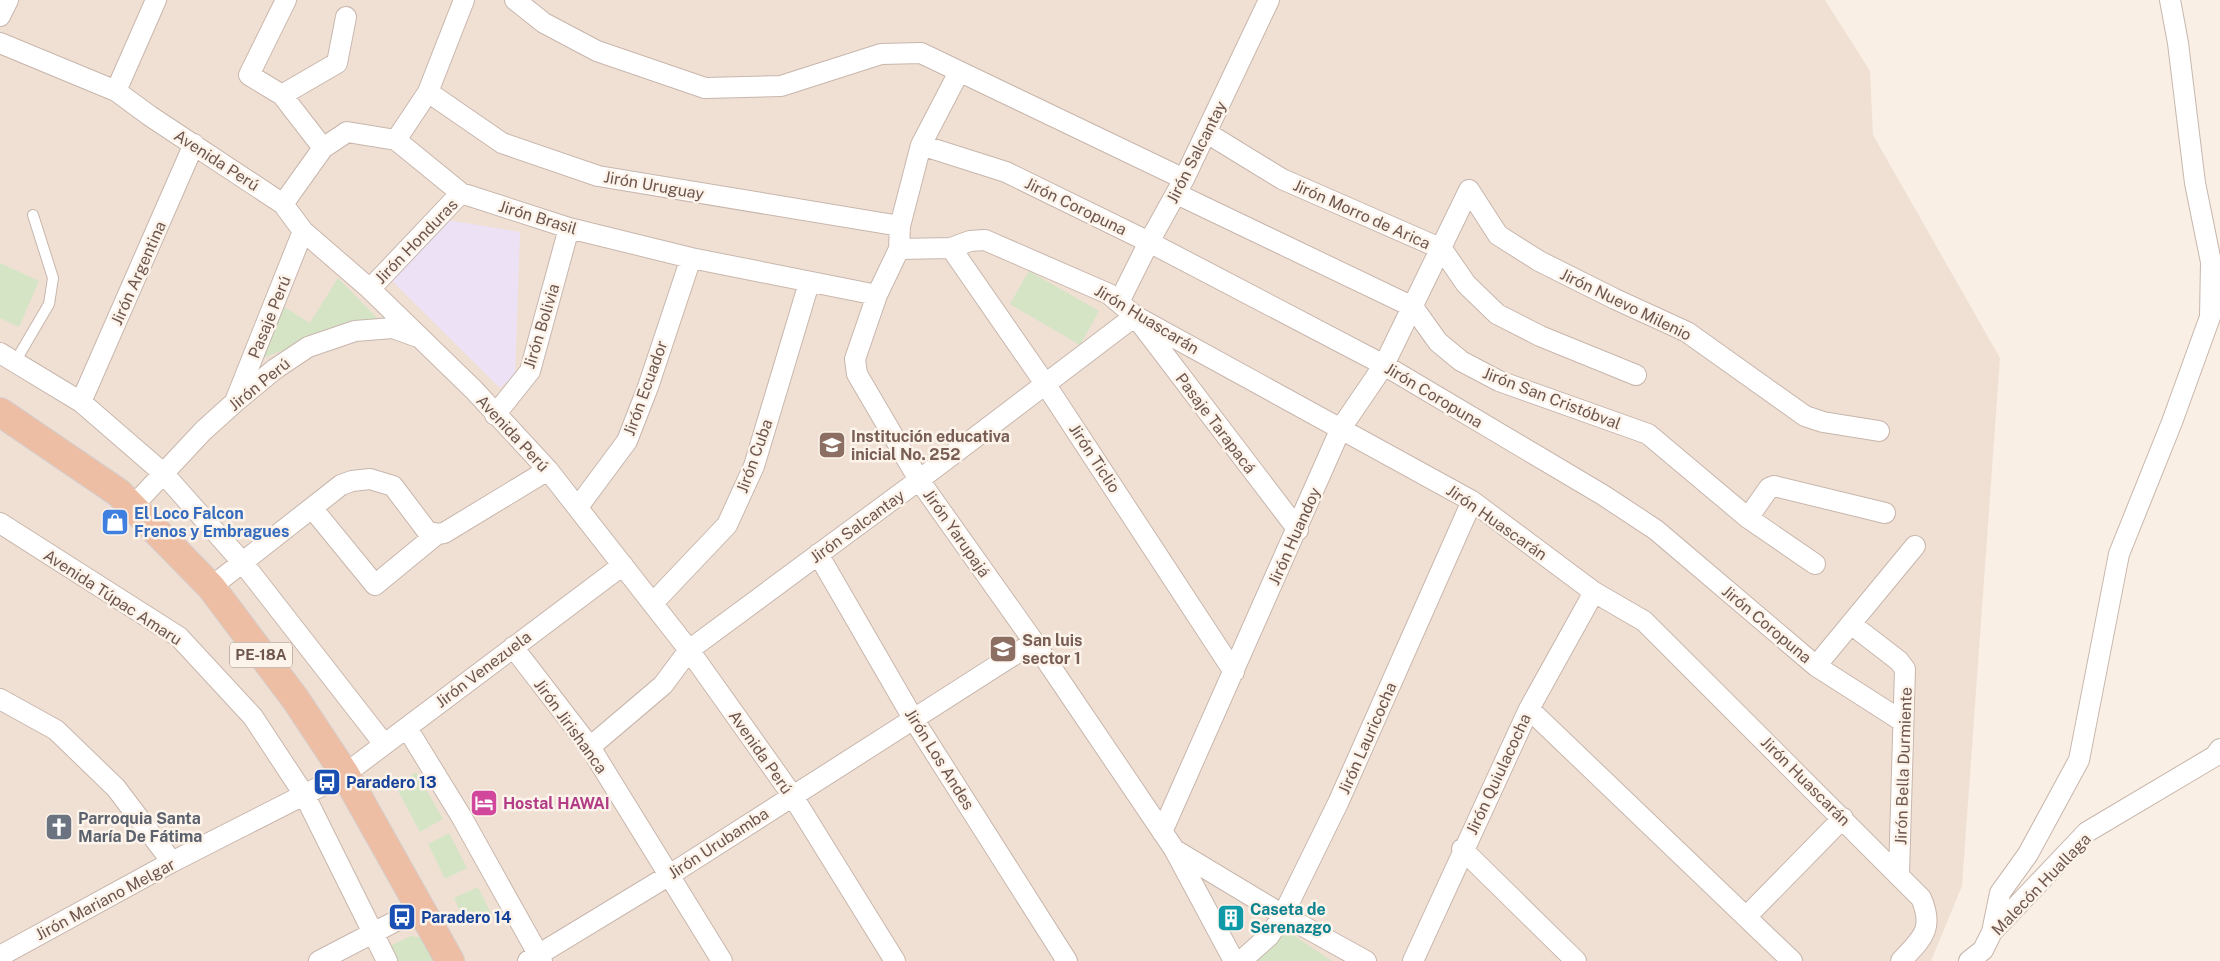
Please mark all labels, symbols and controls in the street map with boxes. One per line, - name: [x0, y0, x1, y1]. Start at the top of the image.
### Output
- street label: Jirón Salcantay: [1163, 98, 1231, 207]
- street label: Avenida Perú: [171, 126, 263, 195]
- street label: Jirón Uruguay: [602, 167, 706, 204]
- street label: Jirón Coropuna: [1022, 174, 1130, 239]
- street label: Jirón Morro de Arica: [1290, 176, 1433, 253]
- street label: Jirón Honduras: [371, 195, 462, 288]
- street label: Jirón Brasil: [496, 197, 580, 238]
- street label: Jirón Argentina: [107, 218, 170, 328]
- street label: Jirón Nuevo Milenio: [1557, 264, 1694, 344]
- street label: Pasaje Perú: [244, 273, 295, 361]
- street label: Jirón Bolivia: [520, 281, 563, 371]
- street label: Jirón Huascarán: [1091, 281, 1202, 358]
- street label: Jirón Ecuador: [619, 338, 672, 438]
- street label: Jirón Perú: [225, 354, 294, 415]
- street label: Jirón Coropuna: [1381, 359, 1486, 432]
- street label: Jirón San Cristóbval: [1480, 363, 1624, 434]
- street label: Pasaje Tarapacá: [1172, 369, 1260, 477]
- street label: Avenida Perú: [472, 391, 553, 475]
- street label: Jirón Cuba: [732, 417, 777, 496]
- street label: Jirón Ticlio: [1065, 420, 1124, 496]
- place label: Institución educativa inicial No. 252: [851, 427, 1010, 464]
- school or university icon: Institución educativa inicial No. 252: [817, 430, 847, 460]
- street label: Jirón Huascarán: [1443, 481, 1551, 564]
- street label: Jirón Huandoy: [1264, 484, 1325, 588]
- street label: Jirón Salcantay: [806, 485, 909, 567]
- street label: Jirón Yarupajá: [919, 486, 994, 581]
- place label: El Loco Falcon Frenos y Embragues: [134, 504, 289, 541]
- shop icon: El Loco Falcon Frenos y Embragues: [100, 507, 130, 537]
- street label: Avenida Túpac Amaru: [40, 546, 185, 649]
- street label: Jirón Coropuna: [1718, 582, 1815, 667]
- street label: Jirón Venezuela: [432, 627, 535, 712]
- place label: San luis sector 1: [1022, 631, 1083, 668]
- school or university icon: San luis sector 1: [988, 634, 1018, 664]
- road number: PE-18A: [230, 642, 292, 668]
- street label: Jirón Jirishanca: [530, 675, 611, 777]
- street label: Jirón Lauricocha: [1334, 679, 1401, 797]
- street label: Jirón Bella Durmiente: [1891, 687, 1916, 845]
- street label: Jirón Los Andes: [901, 705, 978, 813]
- street label: Avenida Perú: [725, 707, 796, 798]
- street label: Jirón Quiulacocha: [1462, 711, 1535, 838]
- street label: Jirón Huascarán: [1757, 733, 1854, 830]
- bus stop icon: Paradero 13: [312, 767, 342, 797]
- place label: Paradero 13: [346, 773, 437, 792]
- hotel icon: Hostal HAWAI: [469, 788, 499, 818]
- place label: Hostal HAWAI: [503, 794, 610, 813]
- street label: Jirón Urubamba: [665, 804, 772, 883]
- place label: Parroquia Santa María De Fátima: [78, 809, 202, 846]
- church icon: Parroquia Santa María De Fátima: [44, 812, 74, 842]
- street label: Malecón Huallaga: [1988, 829, 2095, 939]
- street label: Jirón Mariano Melgar: [32, 855, 178, 944]
- place label: Caseta de Serenazgo: [1250, 900, 1331, 937]
- bus stop icon: Paradero 14: [387, 902, 417, 932]
- building icon: Caseta de Serenazgo: [1216, 903, 1246, 933]
- place label: Paradero 14: [421, 908, 512, 927]

